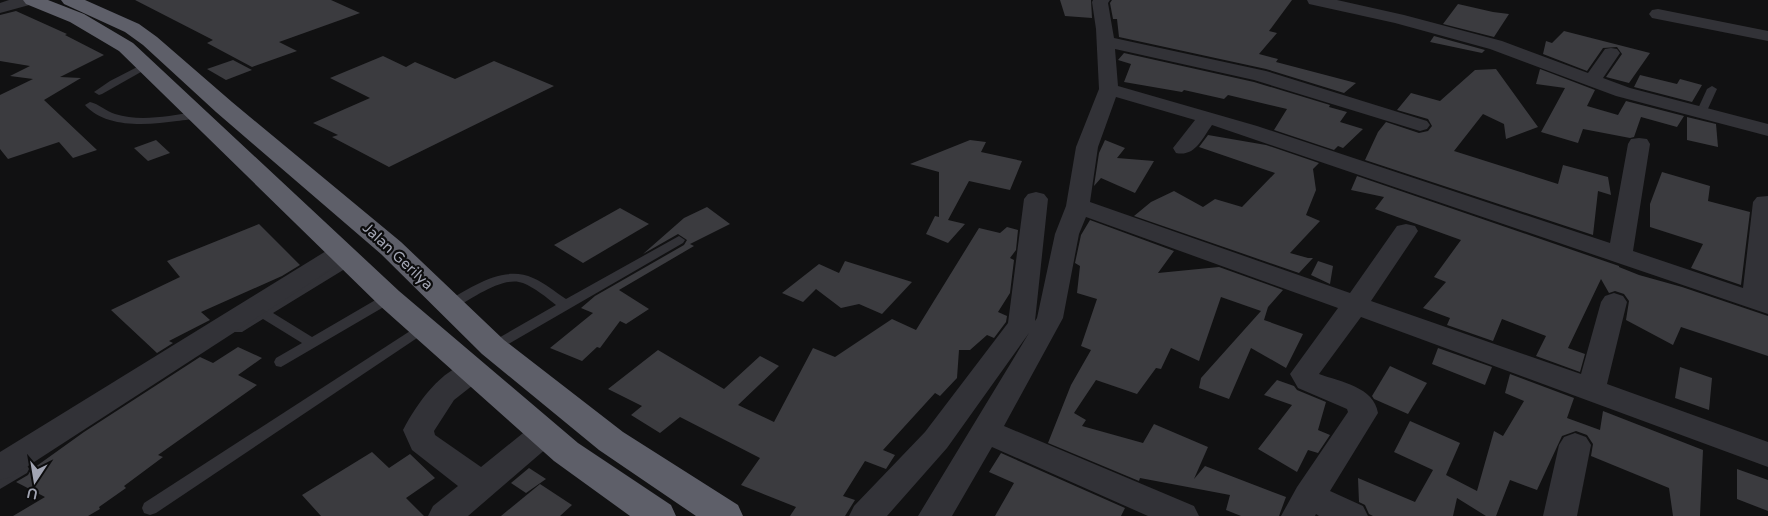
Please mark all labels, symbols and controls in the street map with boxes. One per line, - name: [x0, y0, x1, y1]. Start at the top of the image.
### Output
- street label: Jalan Gerilya: [359, 219, 437, 293]
- north arrow: [10, 456, 60, 506]
- text: U: [25, 484, 39, 503]

